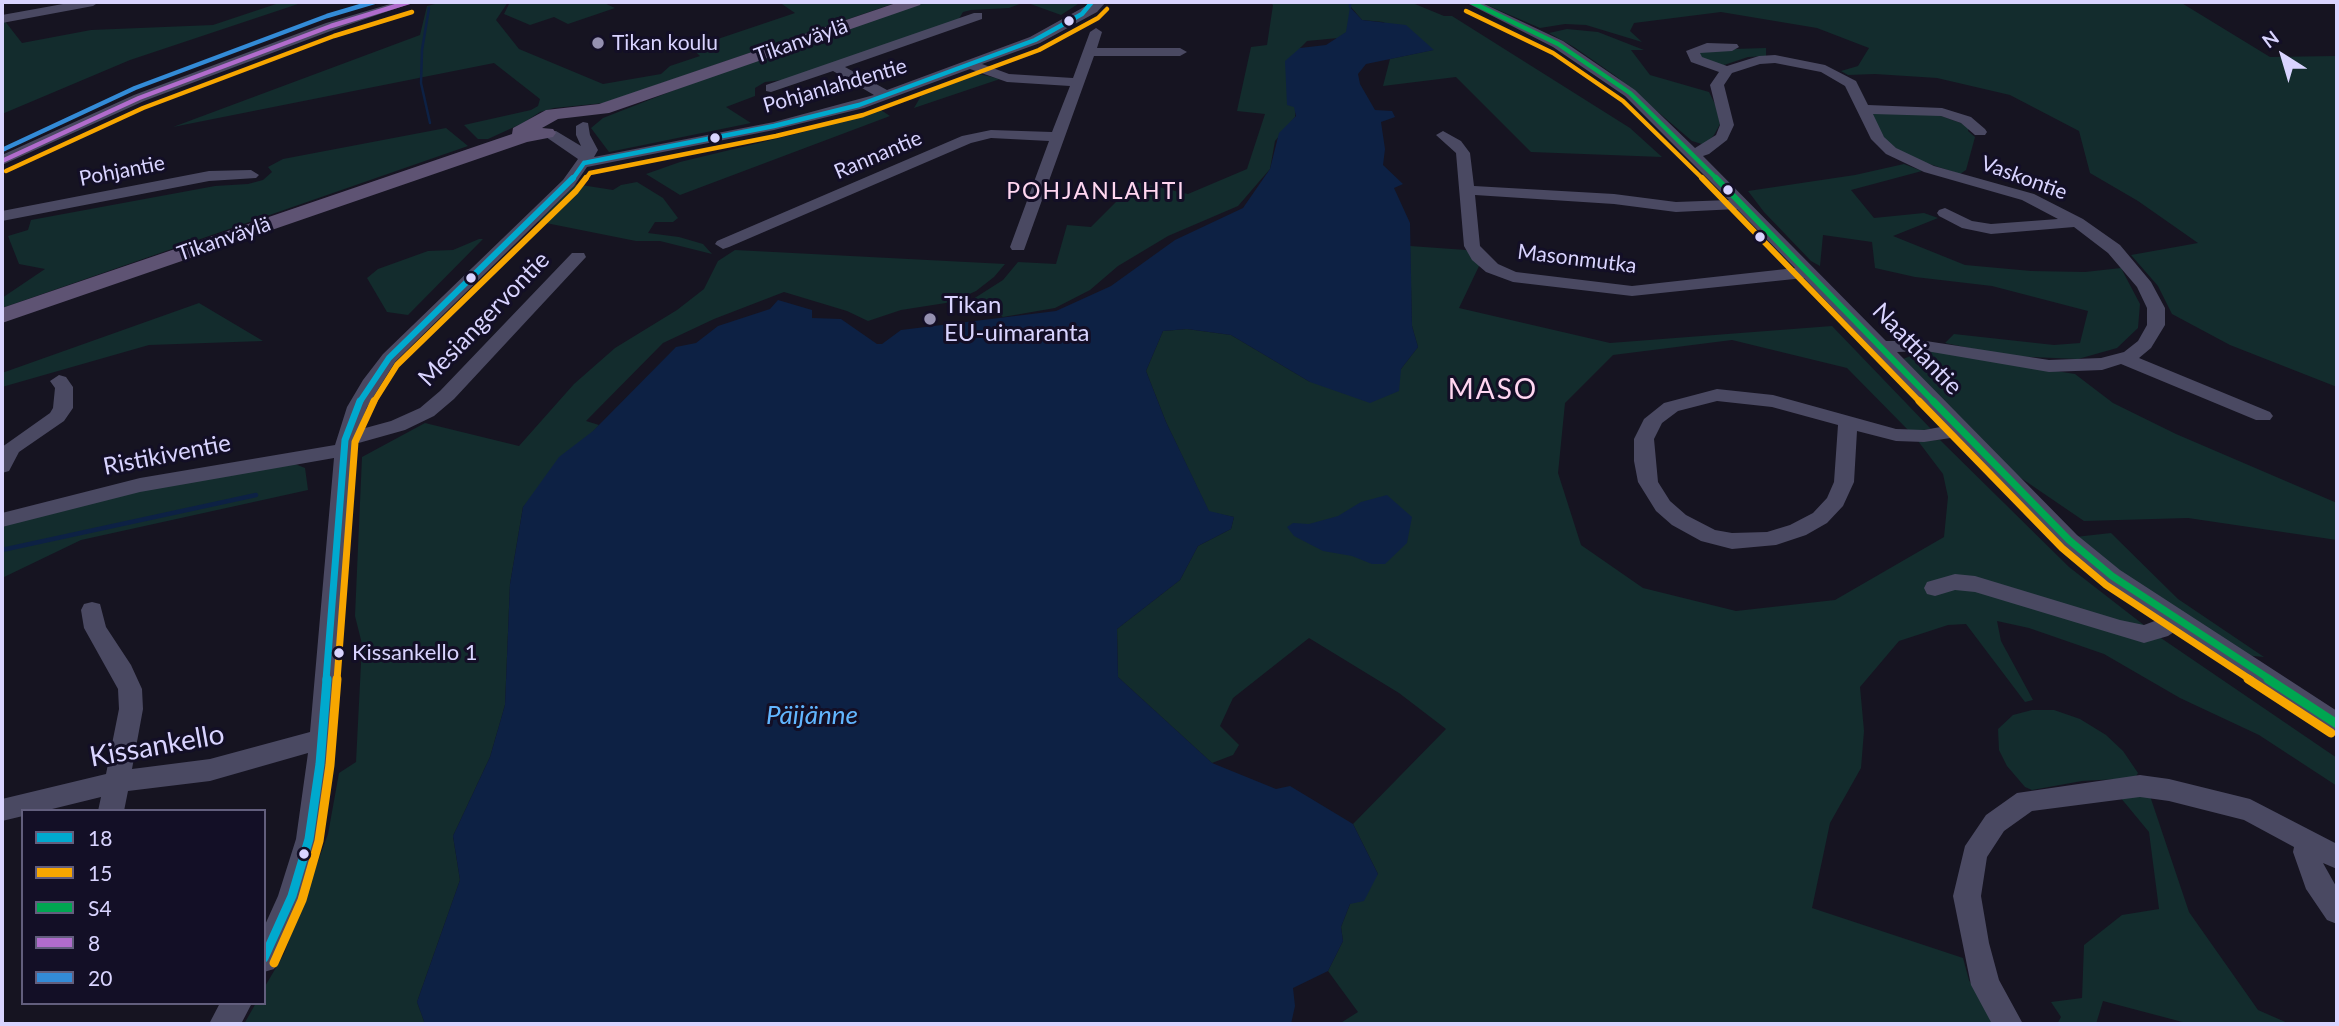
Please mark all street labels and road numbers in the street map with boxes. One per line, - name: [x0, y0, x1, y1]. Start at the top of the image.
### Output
- street label: Tikanväylä: [751, 13, 851, 69]
- street label: Pohjanlahdentie: [760, 53, 910, 119]
- street label: Rannantie: [830, 125, 926, 185]
- street label: Pohjantie: [77, 150, 167, 192]
- street label: Vaskontie: [1978, 151, 2070, 205]
- street label: Tikanväylä: [174, 211, 274, 267]
- street label: Masonmutka: [1516, 239, 1638, 279]
- street label: Mesiangervontie: [412, 246, 556, 392]
- street label: Naattiantie: [1866, 297, 1968, 401]
- street label: Ristikiventie: [101, 429, 233, 481]
- street label: Kissankello: [87, 718, 227, 774]

